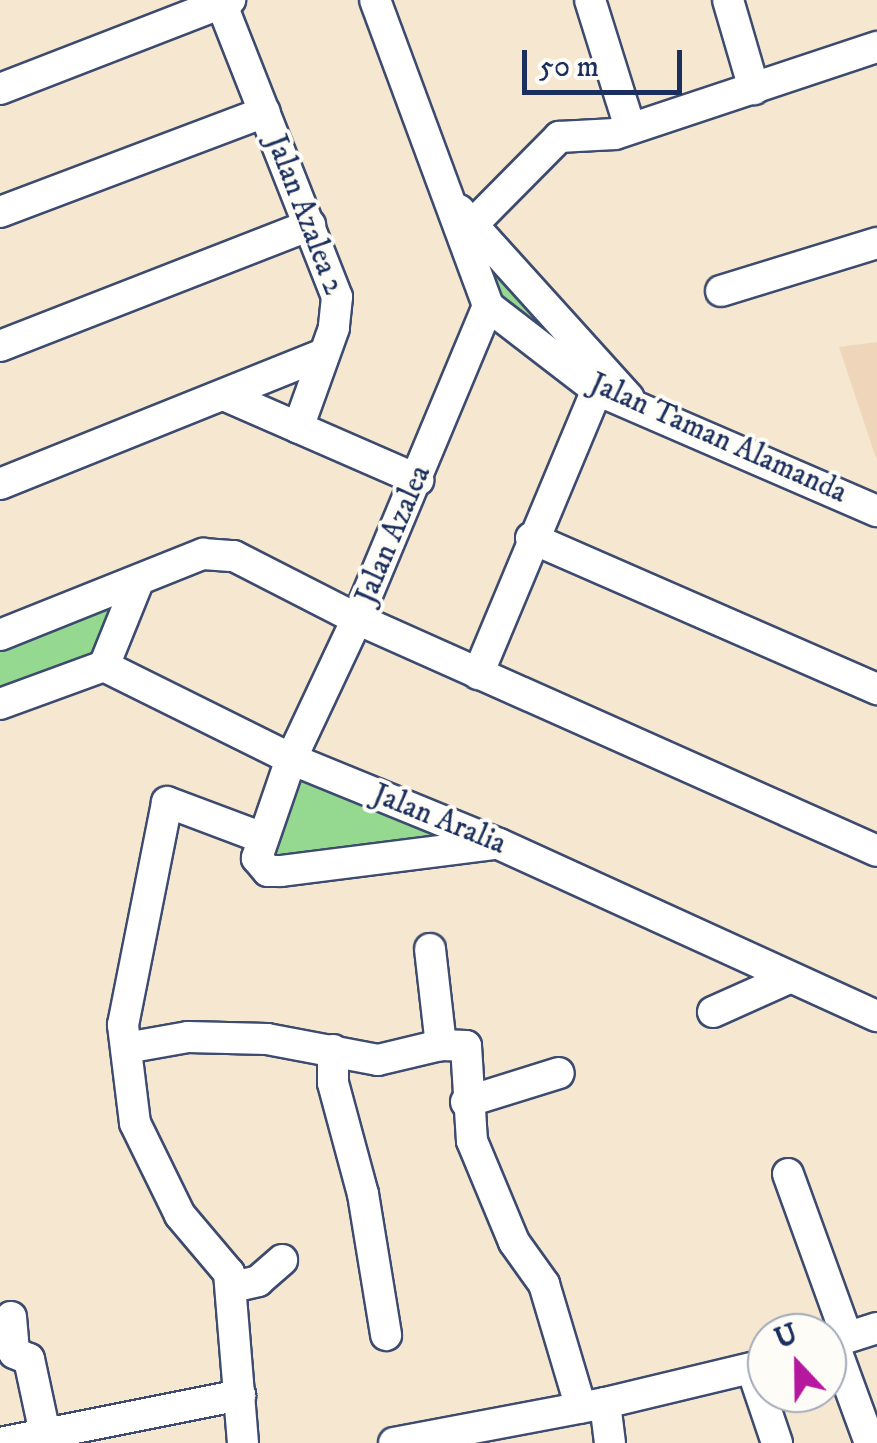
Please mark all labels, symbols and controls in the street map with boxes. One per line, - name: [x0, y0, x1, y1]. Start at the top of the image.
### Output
- scale bar: [527, 30, 687, 92]
- text: 50 m: [539, 49, 599, 86]
- street label: Jalan Azalea 2: [257, 130, 351, 300]
- street label: Jalan Taman Alamanda: [584, 366, 852, 512]
- street label: Jalan Azalea: [349, 460, 439, 610]
- street label: Jalan Aralia: [367, 777, 511, 863]
- north arrow: [747, 1313, 847, 1413]
- text: U: [770, 1316, 803, 1357]

